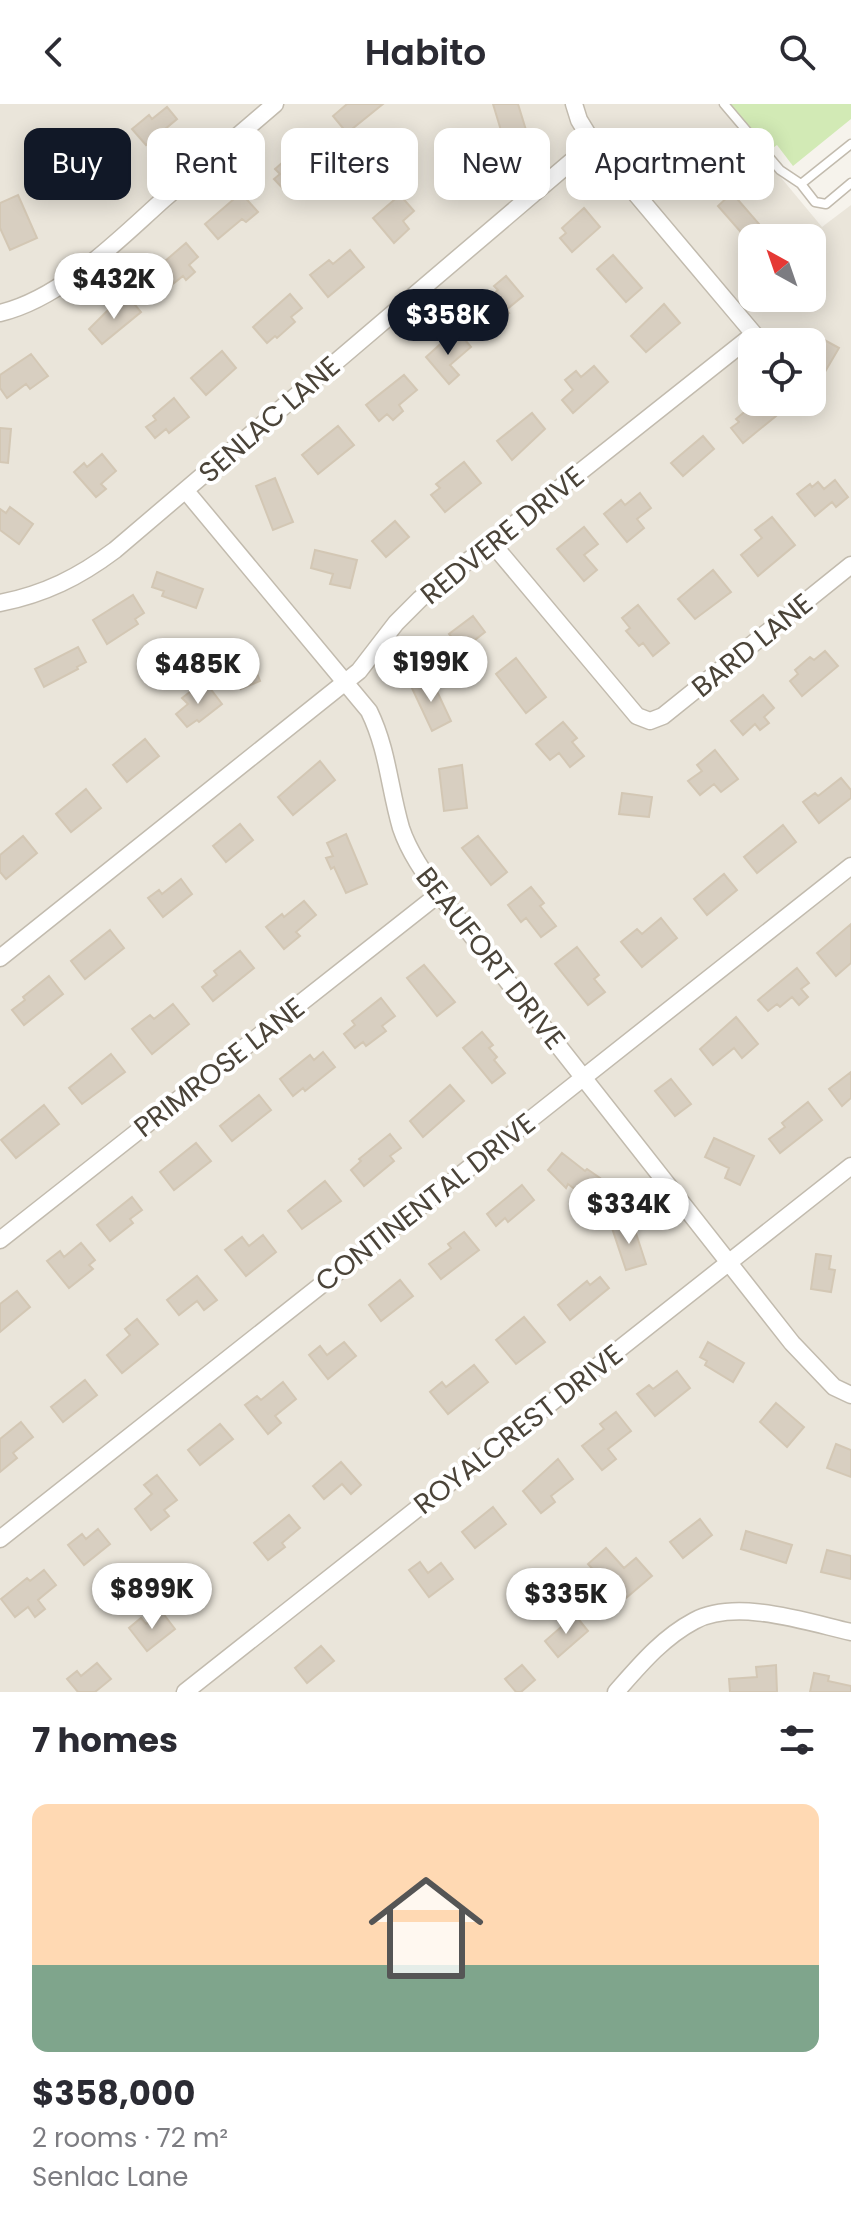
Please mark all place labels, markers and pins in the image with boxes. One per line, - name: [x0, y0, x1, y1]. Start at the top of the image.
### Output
- pin: $432K: [58, 253, 170, 321]
- pin: $358K: [392, 289, 504, 357]
- pin: $199K: [375, 636, 487, 704]
- pin: $485K: [142, 638, 254, 706]
- pin: $334K: [573, 1178, 685, 1246]
- pin: $899K: [96, 1563, 208, 1631]
- pin: $335K: [510, 1568, 622, 1636]

